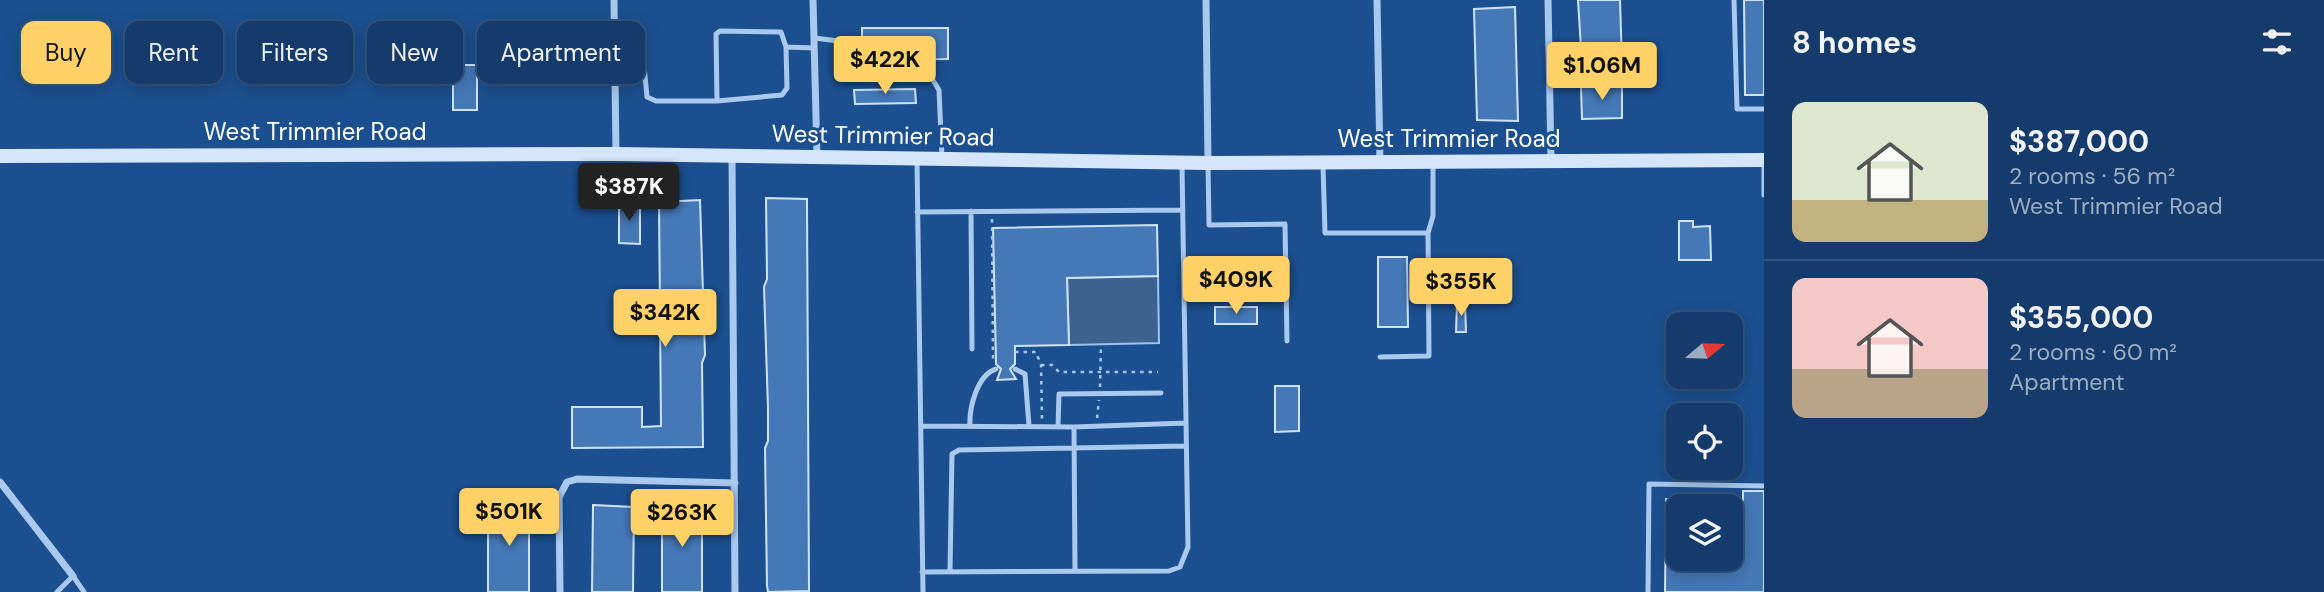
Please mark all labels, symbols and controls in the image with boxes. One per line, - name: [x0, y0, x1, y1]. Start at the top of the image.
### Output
- chip: Buy: [21, 21, 111, 84]
- chip: Rent: [125, 21, 223, 84]
- chip: Filters: [237, 21, 353, 84]
- chip: New: [367, 21, 463, 84]
- chip: Apartment: [477, 21, 645, 84]
- text: 8 homes: [1792, 23, 1917, 62]
- icon: filters: [2258, 23, 2296, 61]
- pin: $422K: [836, 36, 934, 96]
- pin: $1.06M: [1545, 42, 1659, 102]
- text: $422K: [850, 44, 920, 74]
- text: $1.06M: [1563, 50, 1641, 80]
- street label: West Trimmier Road: [204, 116, 426, 147]
- street label: West Trimmier Road: [771, 118, 995, 152]
- text: $387,000: [2009, 122, 2149, 161]
- street label: West Trimmier Road: [1338, 123, 1560, 154]
- icon: home: [1848, 130, 1932, 214]
- text: 2 rooms · 56 m²: [2009, 161, 2175, 191]
- pin: $387K: [580, 164, 678, 223]
- text: $387K: [594, 171, 664, 201]
- text: West Trimmier Road: [2009, 191, 2223, 221]
- pin: $409K: [1187, 256, 1285, 316]
- pin: $355K: [1412, 258, 1510, 318]
- text: $409K: [1199, 264, 1273, 294]
- text: $355K: [1425, 266, 1497, 296]
- pin: $342K: [616, 290, 714, 349]
- text: $342K: [629, 297, 701, 327]
- text: $355,000: [2009, 298, 2153, 337]
- icon: home: [1848, 306, 1932, 390]
- north arrow: [1666, 312, 1743, 388]
- map controls: [1666, 312, 1743, 571]
- text: 2 rooms · 60 m²: [2009, 337, 2177, 367]
- text: Apartment: [2009, 367, 2124, 397]
- button: locate: [1666, 403, 1743, 480]
- pin: $501K: [460, 489, 558, 548]
- pin: $263K: [633, 490, 731, 549]
- button: layers: [1666, 494, 1743, 571]
- text: $501K: [475, 496, 543, 526]
- text: $263K: [647, 497, 717, 527]

